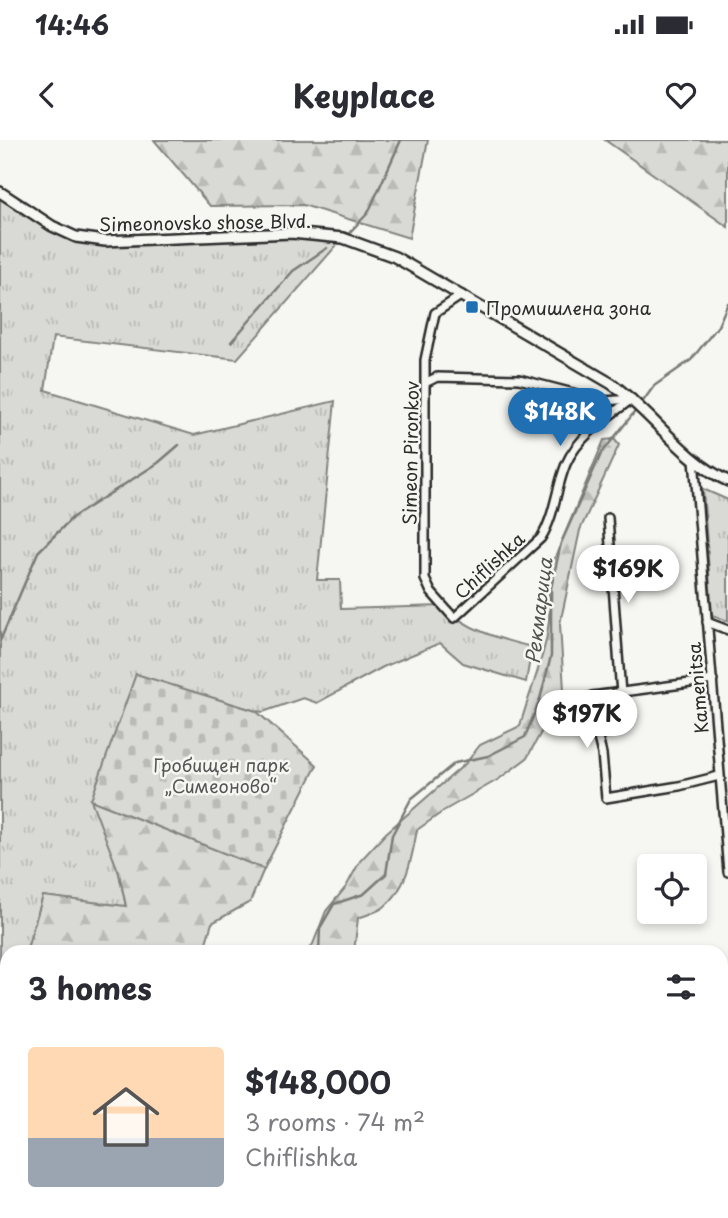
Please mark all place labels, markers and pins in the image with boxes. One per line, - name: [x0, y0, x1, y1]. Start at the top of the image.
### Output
- place label: Промишлена зона: [486, 294, 652, 321]
- marker: Промишлена зона: [464, 299, 480, 315]
- pin: $148K: [511, 388, 609, 448]
- pin: $169K: [579, 546, 677, 605]
- pin: $197K: [538, 690, 636, 750]

